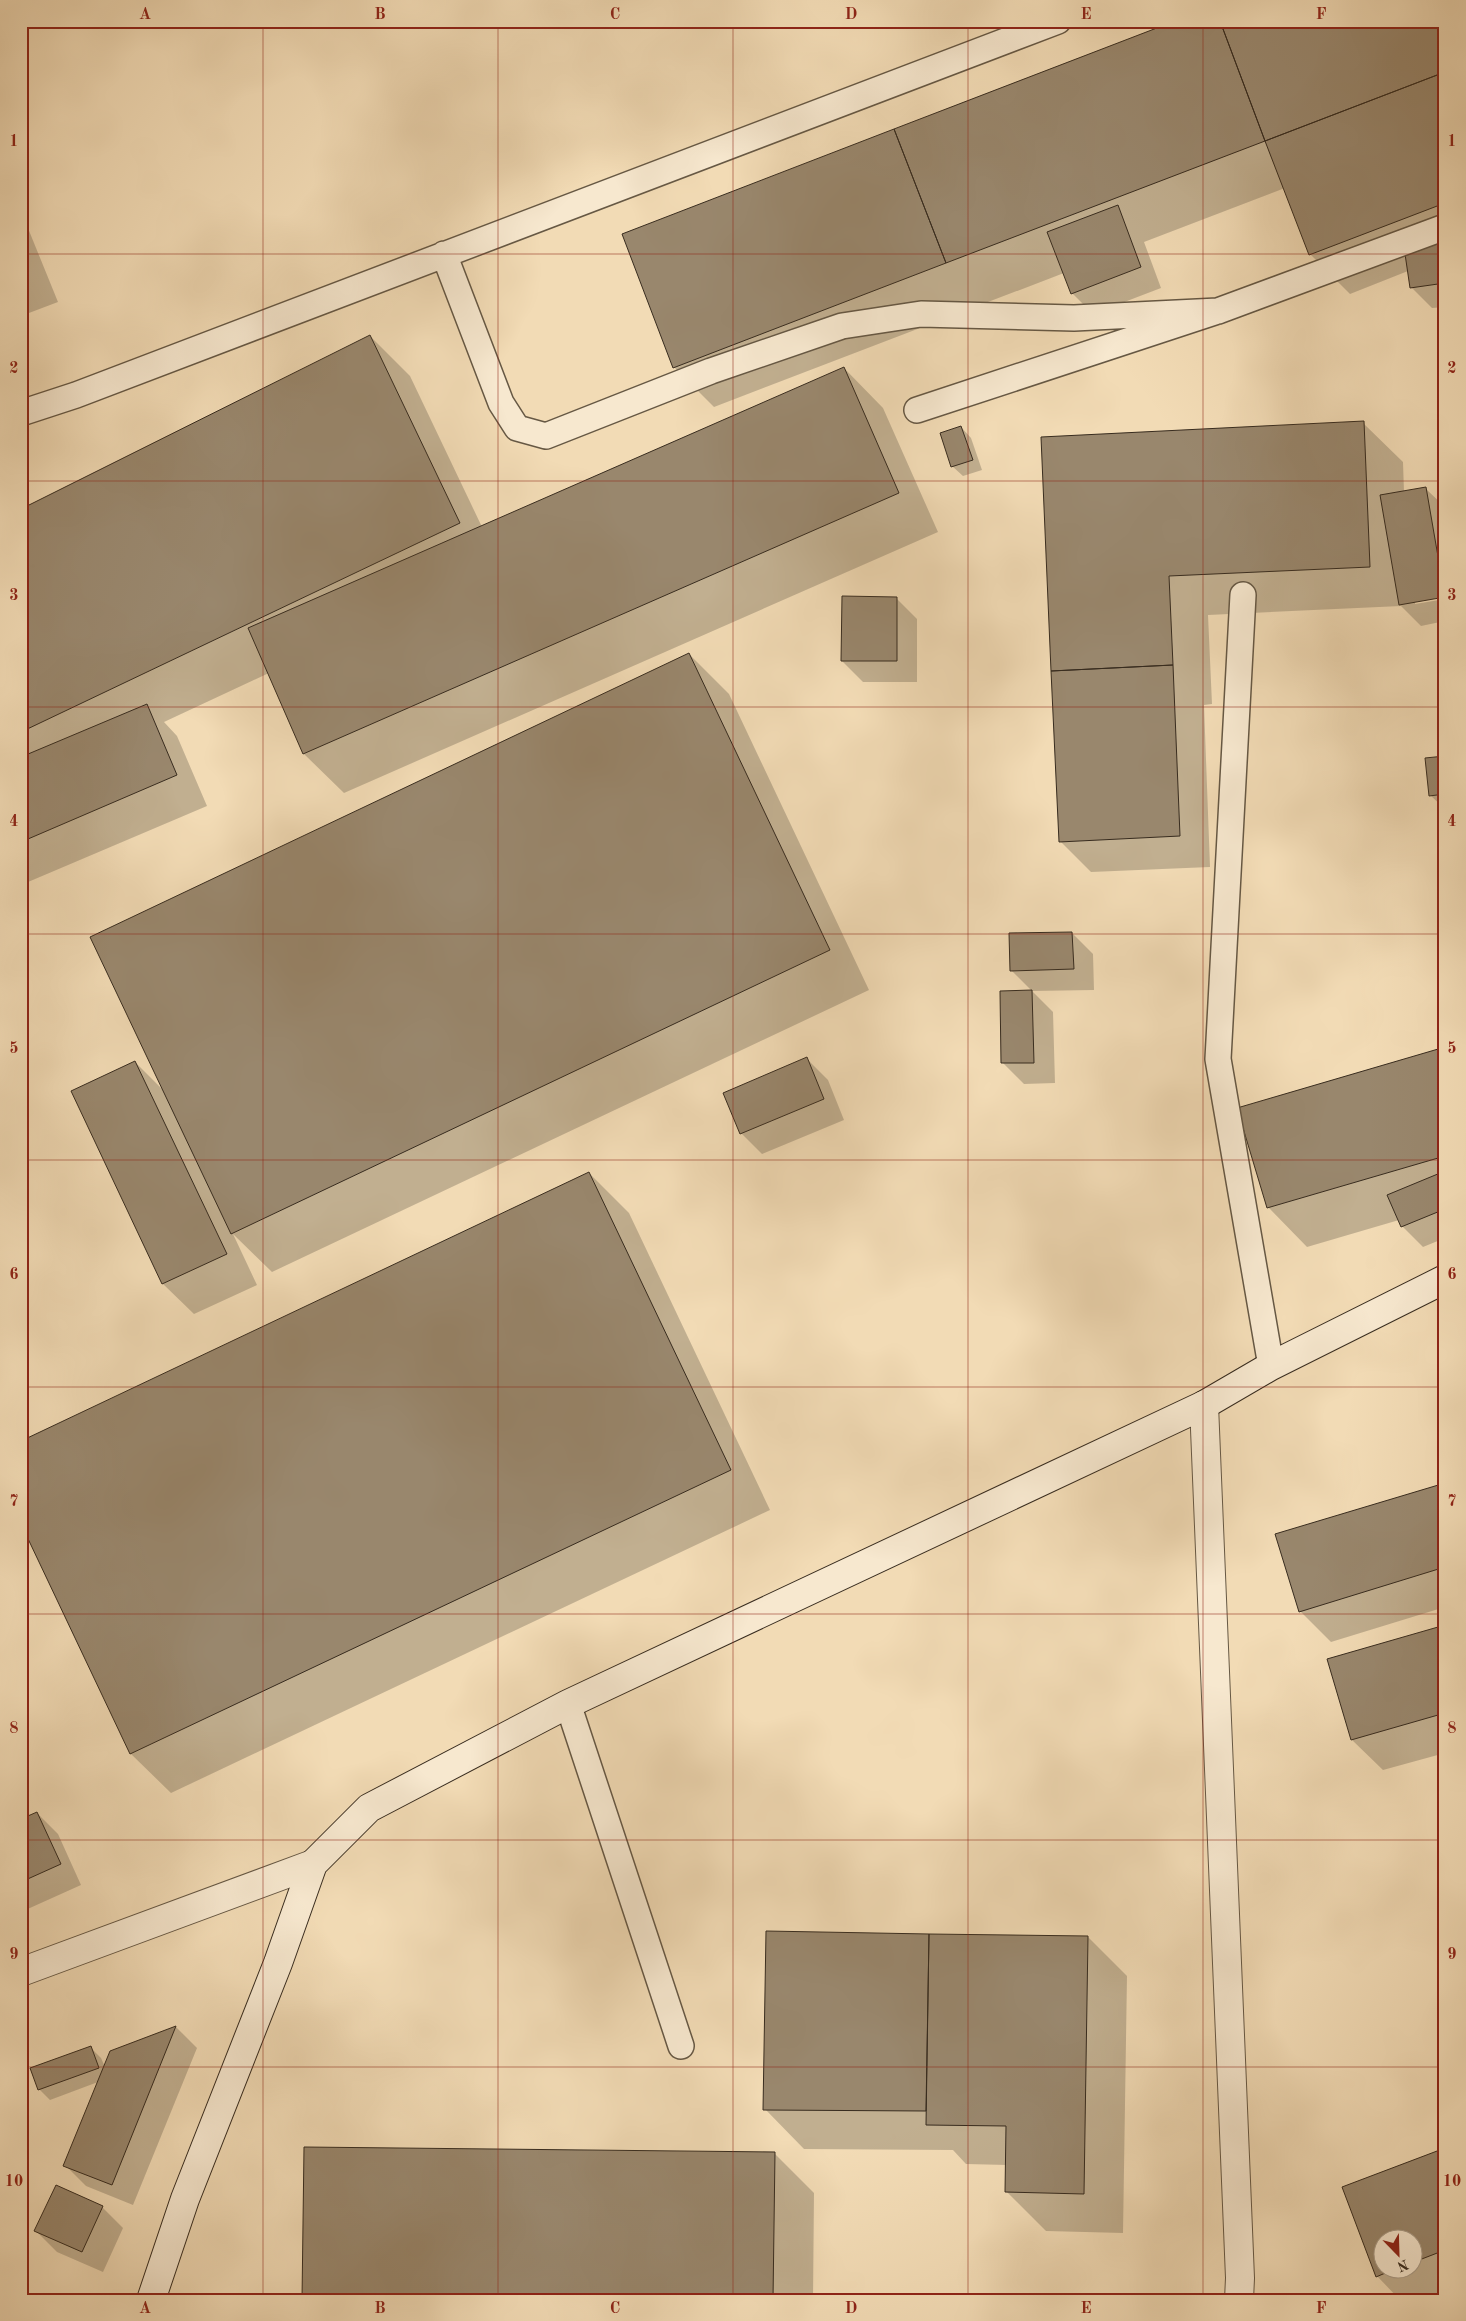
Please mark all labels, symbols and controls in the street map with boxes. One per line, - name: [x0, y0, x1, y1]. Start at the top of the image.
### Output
- text: A: [139, 7, 151, 23]
- text: B: [374, 7, 386, 23]
- text: C: [610, 7, 620, 23]
- text: D: [845, 7, 857, 23]
- text: E: [1080, 7, 1092, 23]
- text: F: [1316, 7, 1327, 23]
- text: 1: [9, 134, 19, 150]
- text: 1: [1447, 134, 1457, 150]
- text: 2: [9, 361, 19, 377]
- text: 2: [1447, 361, 1457, 377]
- text: 3: [9, 588, 19, 604]
- text: 3: [1447, 588, 1457, 604]
- text: 4: [9, 814, 19, 830]
- text: 4: [1447, 814, 1457, 830]
- text: 5: [9, 1041, 19, 1057]
- text: 5: [1447, 1041, 1457, 1057]
- text: 6: [9, 1267, 19, 1283]
- text: 6: [1447, 1267, 1457, 1283]
- text: 7: [9, 1494, 19, 1510]
- text: 7: [1447, 1494, 1457, 1510]
- text: 8: [9, 1721, 19, 1737]
- text: 8: [1447, 1721, 1457, 1737]
- text: 9: [9, 1947, 19, 1963]
- text: 9: [1447, 1947, 1457, 1963]
- text: 10: [5, 2174, 23, 2190]
- text: 10: [1443, 2174, 1461, 2190]
- north arrow: [1374, 2228, 1424, 2278]
- text: N: [1395, 2257, 1410, 2274]
- text: A: [139, 2301, 151, 2317]
- text: B: [374, 2301, 386, 2317]
- text: C: [610, 2301, 620, 2317]
- text: D: [845, 2301, 857, 2317]
- text: E: [1080, 2301, 1092, 2317]
- text: F: [1316, 2301, 1327, 2317]

